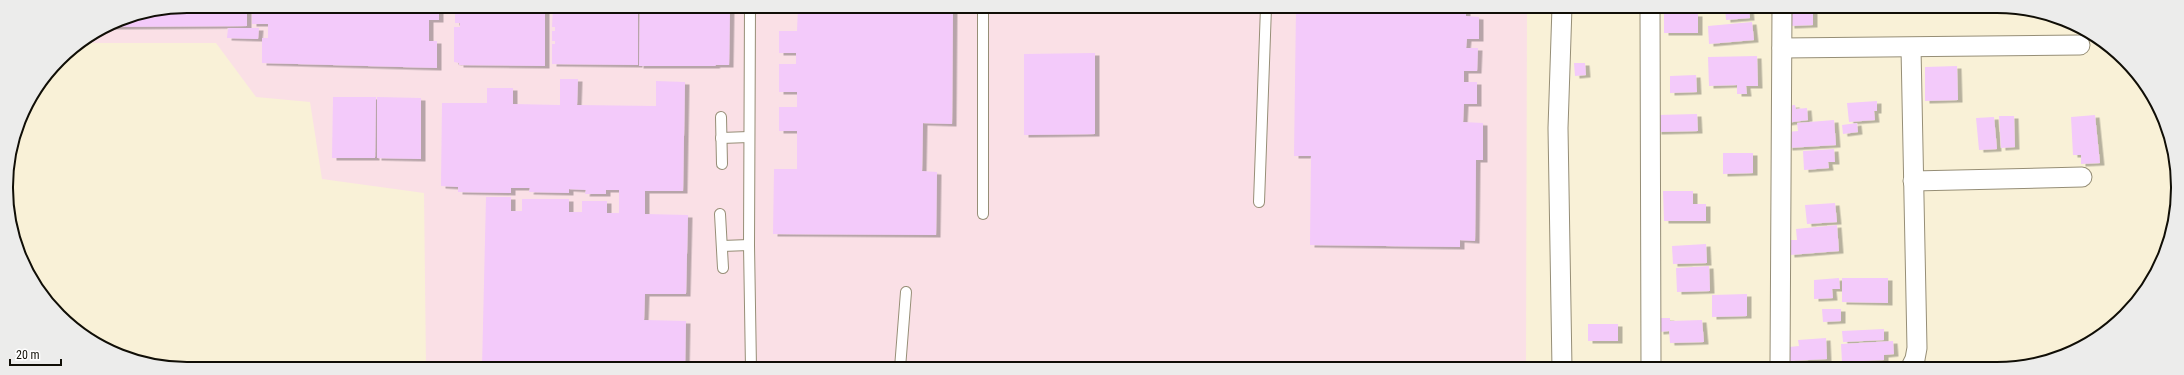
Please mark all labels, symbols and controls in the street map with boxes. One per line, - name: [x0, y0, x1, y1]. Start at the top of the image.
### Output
- scale bar: [10, 341, 61, 367]
- text: 20 m: [16, 348, 40, 362]

